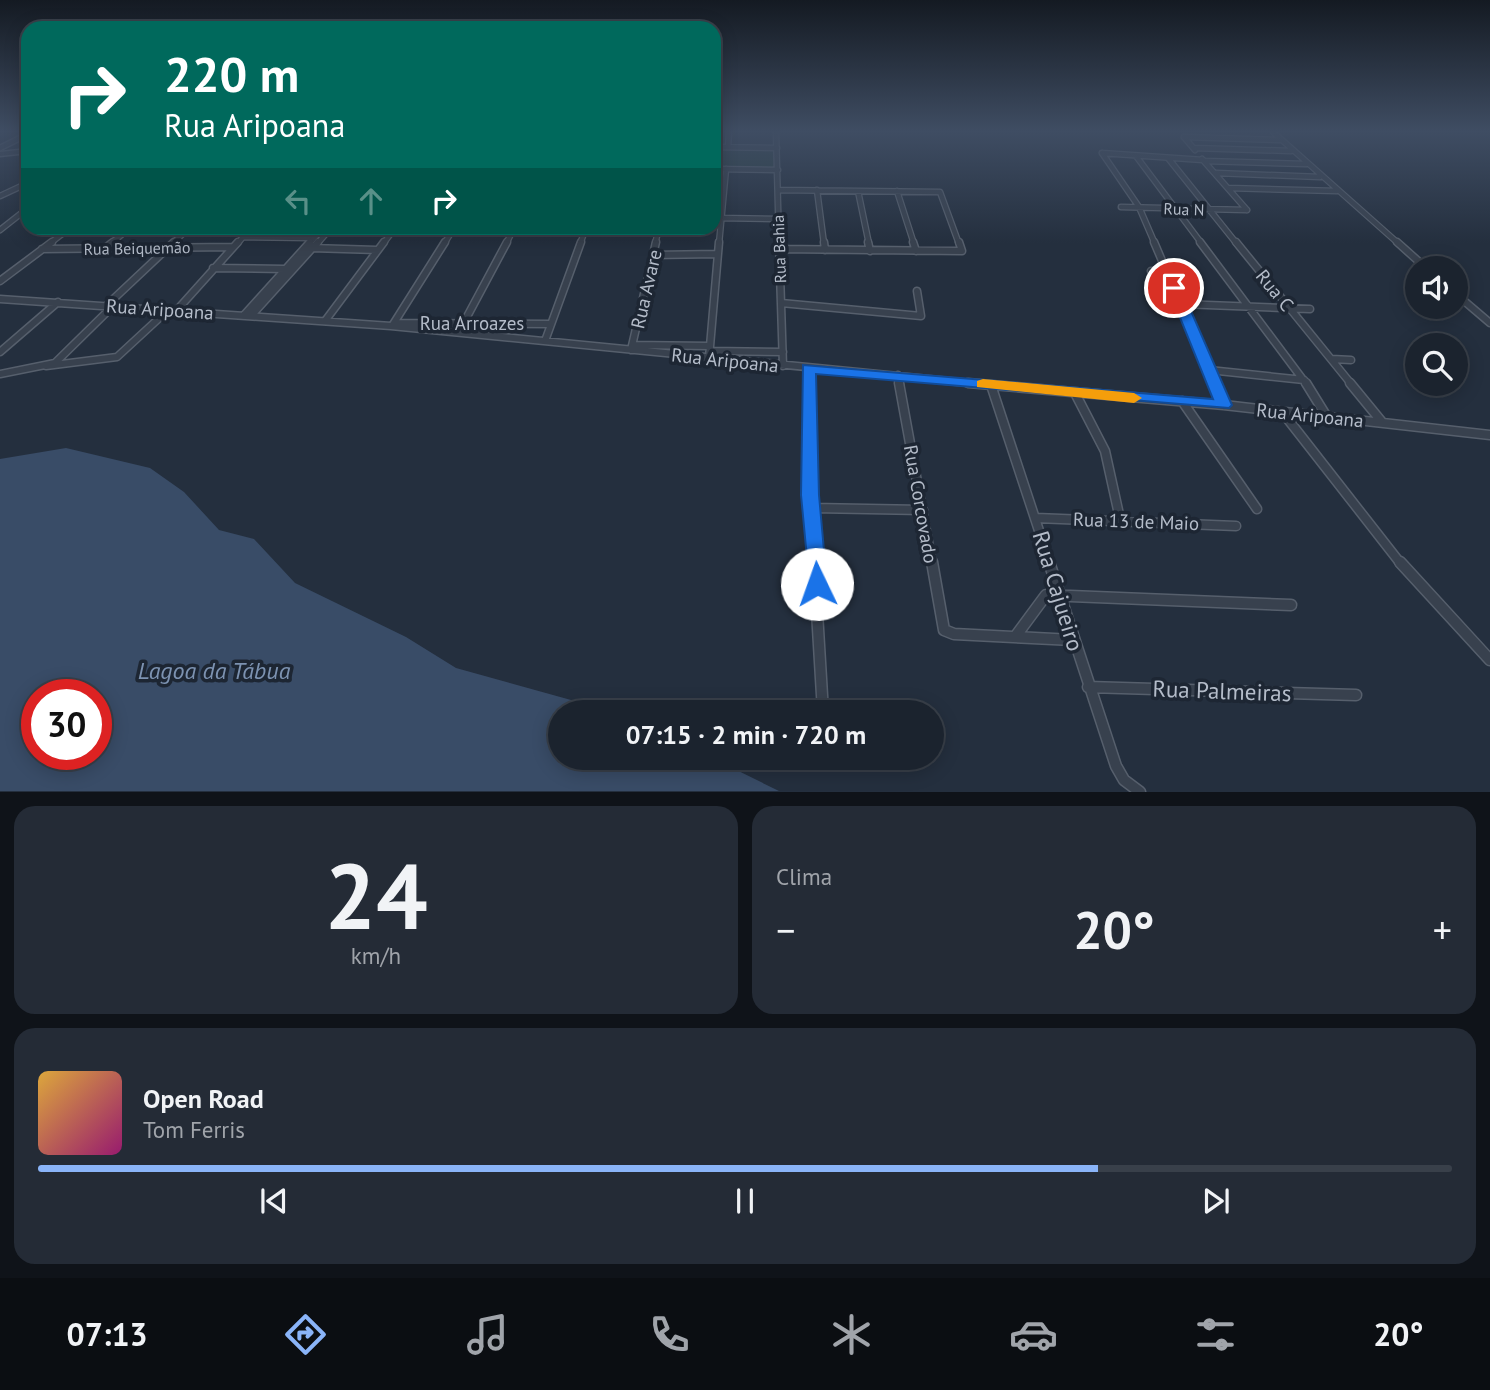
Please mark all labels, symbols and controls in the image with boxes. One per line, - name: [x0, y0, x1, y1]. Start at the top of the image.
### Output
- text: 220 m: [164, 42, 299, 106]
- icon: right: [49, 49, 140, 140]
- text: Rua Aripoana: [164, 104, 345, 146]
- icon: left: [279, 182, 317, 220]
- icon: ahead: [352, 182, 390, 220]
- icon: right: [425, 182, 463, 220]
- street label: Rua N: [1163, 198, 1205, 220]
- street label: Rua Bahia: [768, 214, 790, 284]
- street label: Rua Beiquemão: [83, 237, 191, 259]
- street label: Rua Avare: [625, 247, 667, 331]
- map controls: [1405, 256, 1468, 396]
- button: sound: [1405, 256, 1468, 319]
- pin: [1144, 258, 1204, 318]
- street label: Rua C: [1251, 264, 1299, 316]
- icon: arrive: [1155, 269, 1193, 307]
- street label: Rua Aripoana: [105, 293, 215, 325]
- street label: Rua Arroazes: [420, 311, 524, 335]
- button: search: [1405, 333, 1468, 396]
- street label: Rua Aripoana: [670, 342, 780, 378]
- street label: Rua Aripoana: [1255, 397, 1365, 433]
- street label: Rua Corcovado: [899, 443, 943, 565]
- street label: Rua 13 de Maio: [1072, 507, 1200, 535]
- street label: Rua Cajueiro: [1026, 527, 1090, 654]
- position arrow: [780, 547, 854, 621]
- water label: Lagoa da Tábua: [138, 655, 291, 686]
- street label: Rua Palmeiras: [1152, 674, 1292, 707]
- speed limit sign: 30: [21, 679, 112, 770]
- text: 07:15 · 2 min · 720 m: [626, 718, 866, 751]
- text: 24: [324, 836, 428, 954]
- text: Clima: [776, 862, 832, 891]
- text: 20°: [1073, 896, 1155, 963]
- text: −: [776, 905, 795, 954]
- text: +: [1433, 905, 1452, 954]
- text: km/h: [351, 941, 401, 970]
- text: Open Road: [143, 1082, 264, 1115]
- text: Tom Ferris: [143, 1115, 245, 1144]
- icon: previous: [255, 1182, 293, 1220]
- icon: pause: [726, 1182, 764, 1220]
- icon: next: [1197, 1182, 1235, 1220]
- icon: directions: [281, 1310, 330, 1359]
- icon: music: [463, 1310, 512, 1359]
- icon: phone: [645, 1310, 694, 1359]
- icon: climate: [827, 1310, 876, 1359]
- icon: car: [1009, 1310, 1058, 1359]
- icon: filters: [1191, 1310, 1240, 1359]
- text: 07:13: [67, 1313, 148, 1355]
- text: 20°: [1373, 1313, 1423, 1355]

